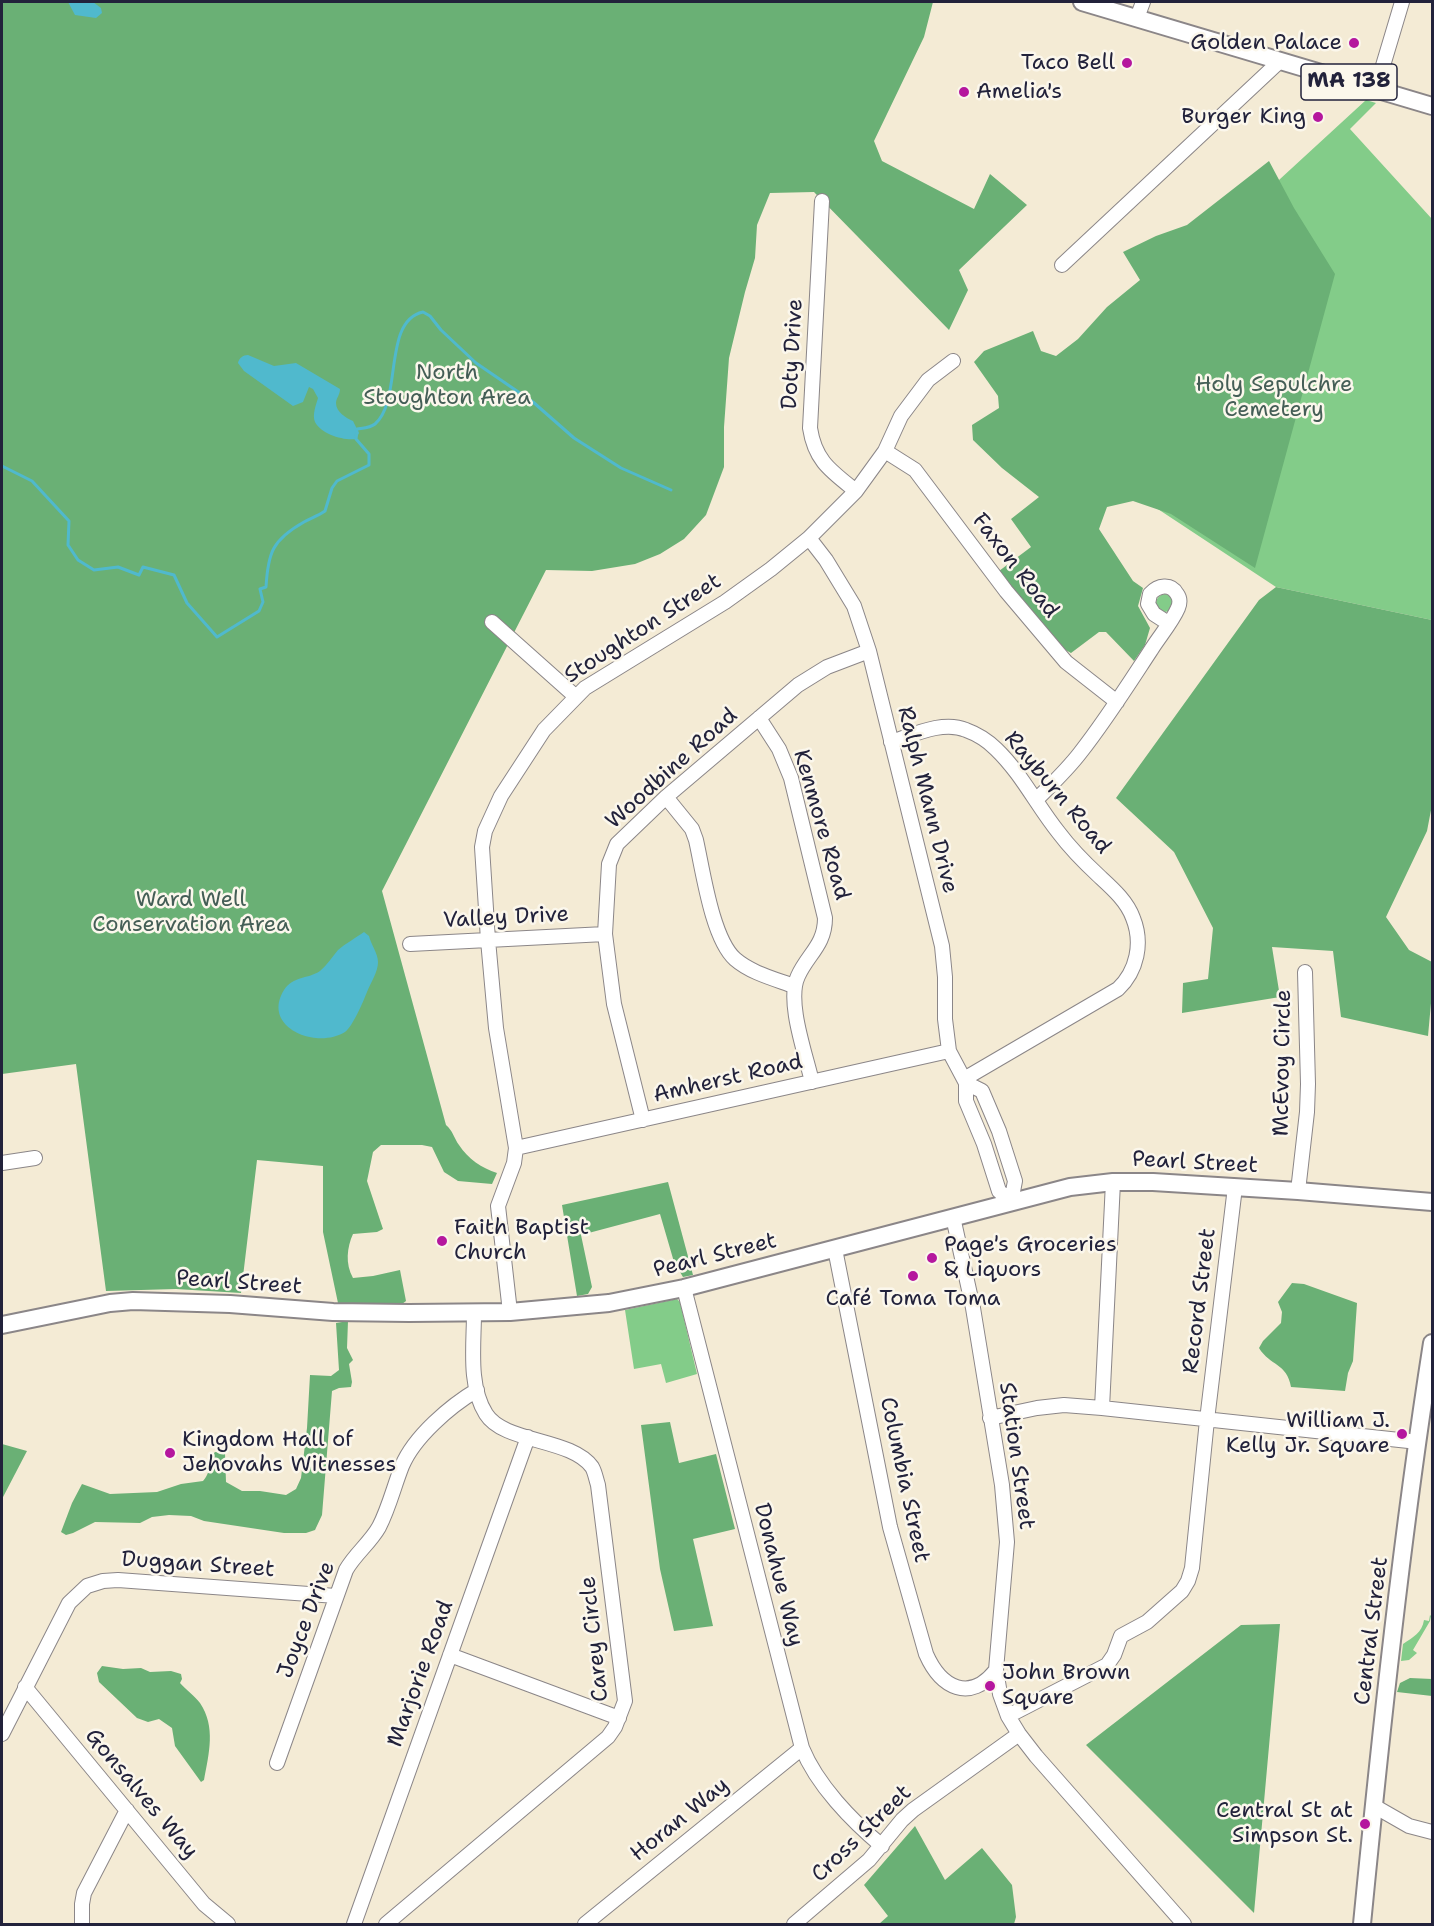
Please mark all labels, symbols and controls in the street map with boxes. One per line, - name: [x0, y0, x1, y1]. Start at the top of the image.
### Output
- place label: Golden Palace: [1190, 30, 1342, 56]
- marker: Golden Palace: [1347, 36, 1361, 50]
- place label: Taco Bell: [1021, 50, 1115, 76]
- marker: Taco Bell: [1120, 56, 1134, 70]
- road number: MA 138: [1301, 64, 1397, 100]
- place label: Amelia's: [976, 79, 1062, 105]
- marker: Amelia's: [957, 85, 971, 99]
- place label: Burger King: [1181, 104, 1306, 130]
- marker: Burger King: [1311, 110, 1325, 124]
- street label: Doty Drive: [777, 298, 809, 410]
- park label: North Stoughton Area: [363, 360, 531, 412]
- park label: Holy Sepulchre Cemetery: [1195, 372, 1353, 424]
- street label: Faxon Road: [966, 508, 1064, 624]
- street label: Stoughton Street: [560, 568, 726, 690]
- street label: Woodbine Road: [601, 703, 743, 835]
- street label: Ralph Mann Drive: [891, 704, 963, 896]
- street label: Rayburn Road: [998, 726, 1116, 860]
- street label: Kenmore Road: [787, 747, 855, 903]
- park label: Ward Well Conservation Area: [92, 887, 290, 938]
- street label: Valley Drive: [442, 902, 570, 934]
- street label: McEvoy Circle: [1269, 989, 1297, 1137]
- street label: Amherst Road: [651, 1049, 805, 1109]
- street label: Pearl Street: [1131, 1147, 1259, 1179]
- place label: Faith Baptist Church: [454, 1215, 589, 1266]
- street label: Record Street: [1178, 1227, 1222, 1375]
- street label: Pearl Street: [651, 1228, 779, 1284]
- place label: Page's Groceries & Liquors: [944, 1232, 1117, 1284]
- marker: Faith Baptist Church: [435, 1234, 449, 1248]
- marker: Page's Groceries & Liquors: [925, 1251, 939, 1265]
- street label: Pearl Street: [175, 1265, 303, 1301]
- marker: Café Toma Toma: [906, 1269, 920, 1283]
- place label: Café Toma Toma: [826, 1286, 1000, 1312]
- street label: Station Street: [993, 1381, 1039, 1531]
- street label: Columbia Street: [874, 1395, 934, 1565]
- place label: William J. Kelly Jr. Square: [1226, 1408, 1390, 1460]
- place label: Kingdom Hall of Jehovahs Witnesses: [182, 1427, 396, 1478]
- marker: William J. Kelly Jr. Square: [1395, 1427, 1409, 1441]
- marker: Kingdom Hall of Jehovahs Witnesses: [163, 1446, 177, 1460]
- street label: Donahue Way: [747, 1501, 809, 1649]
- street label: Duggan Street: [121, 1546, 275, 1584]
- street label: Central Street: [1350, 1555, 1394, 1707]
- street label: Joyce Drive: [273, 1558, 341, 1682]
- street label: Carey Circle: [575, 1575, 615, 1703]
- street label: Marjorie Road: [382, 1597, 460, 1751]
- place label: John Brown Square: [1002, 1660, 1130, 1712]
- marker: John Brown Square: [983, 1679, 997, 1693]
- street label: Gonsalves Way: [79, 1724, 203, 1864]
- street label: Horan Way: [626, 1772, 734, 1868]
- street label: Cross Street: [807, 1780, 917, 1888]
- place label: Central St at Simpson St.: [1216, 1798, 1353, 1850]
- marker: Central St at Simpson St.: [1358, 1817, 1372, 1831]

